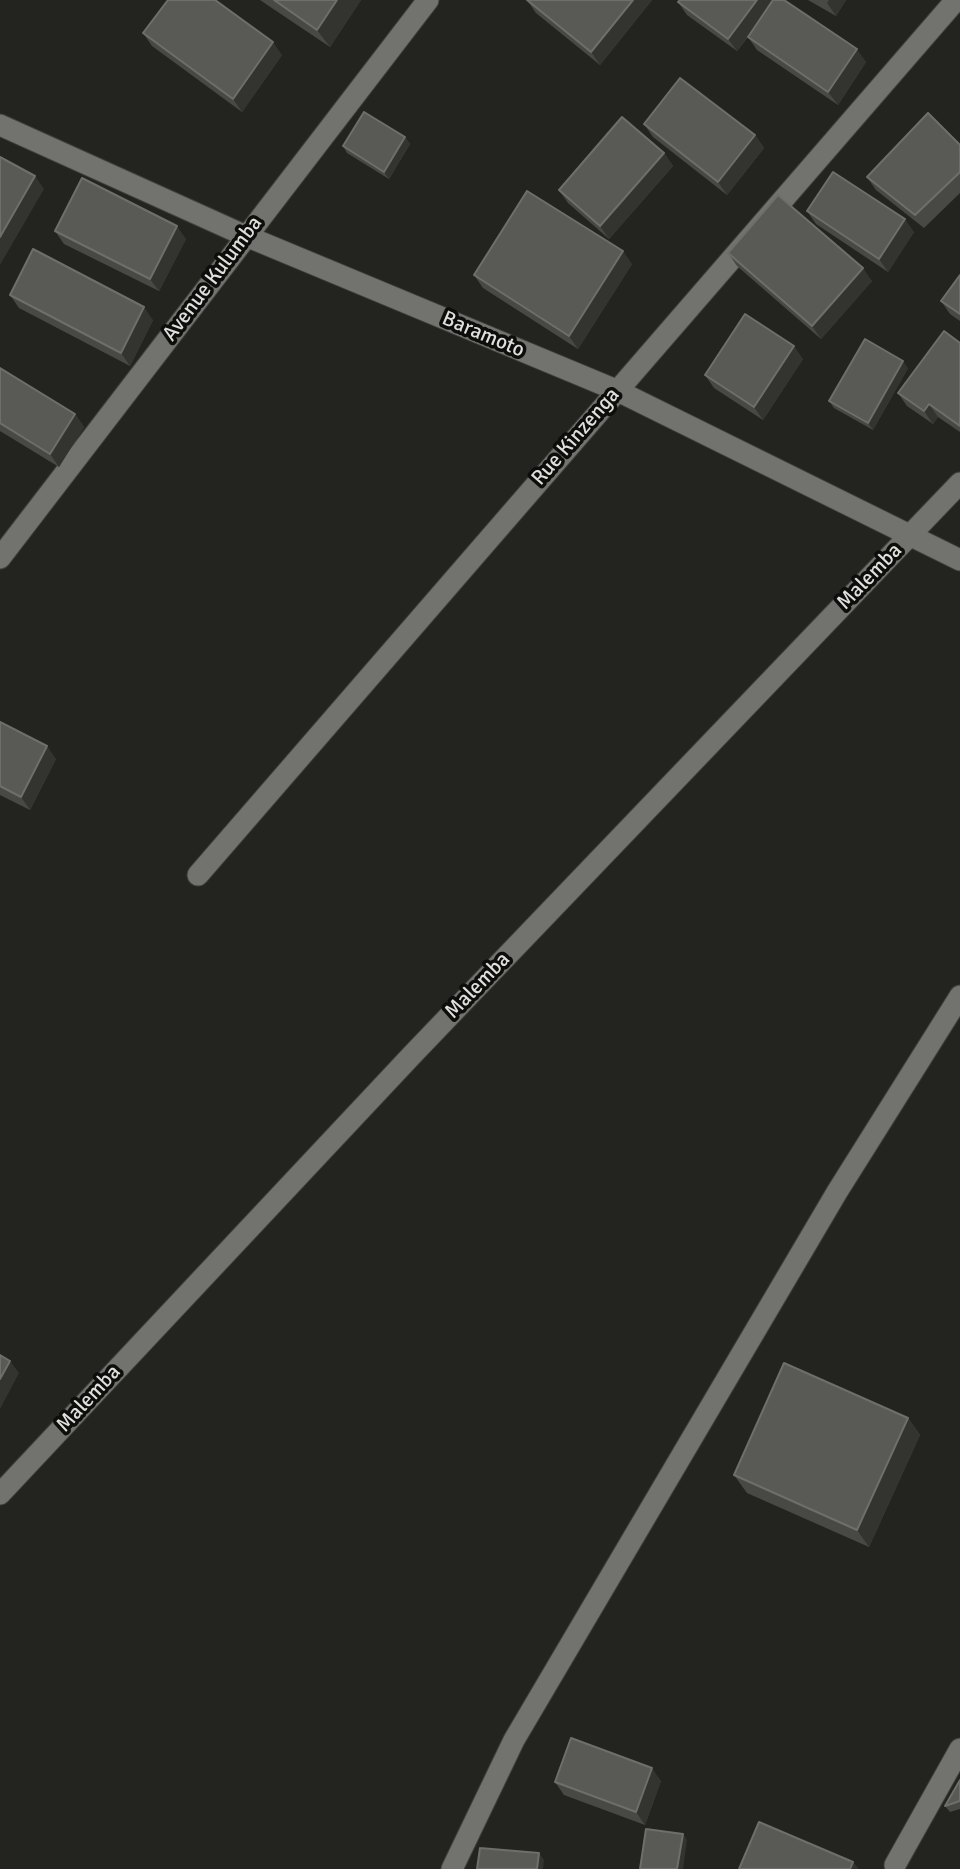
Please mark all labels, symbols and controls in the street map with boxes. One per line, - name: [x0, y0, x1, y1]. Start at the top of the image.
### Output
- street label: Avenue Kulumba: [158, 212, 268, 346]
- street label: Baramoto: [438, 306, 528, 364]
- street label: Rue Kinzenga: [527, 383, 625, 491]
- street label: Malemba: [832, 539, 908, 615]
- street label: Malemba: [440, 948, 516, 1024]
- street label: Malemba: [52, 1360, 126, 1438]

